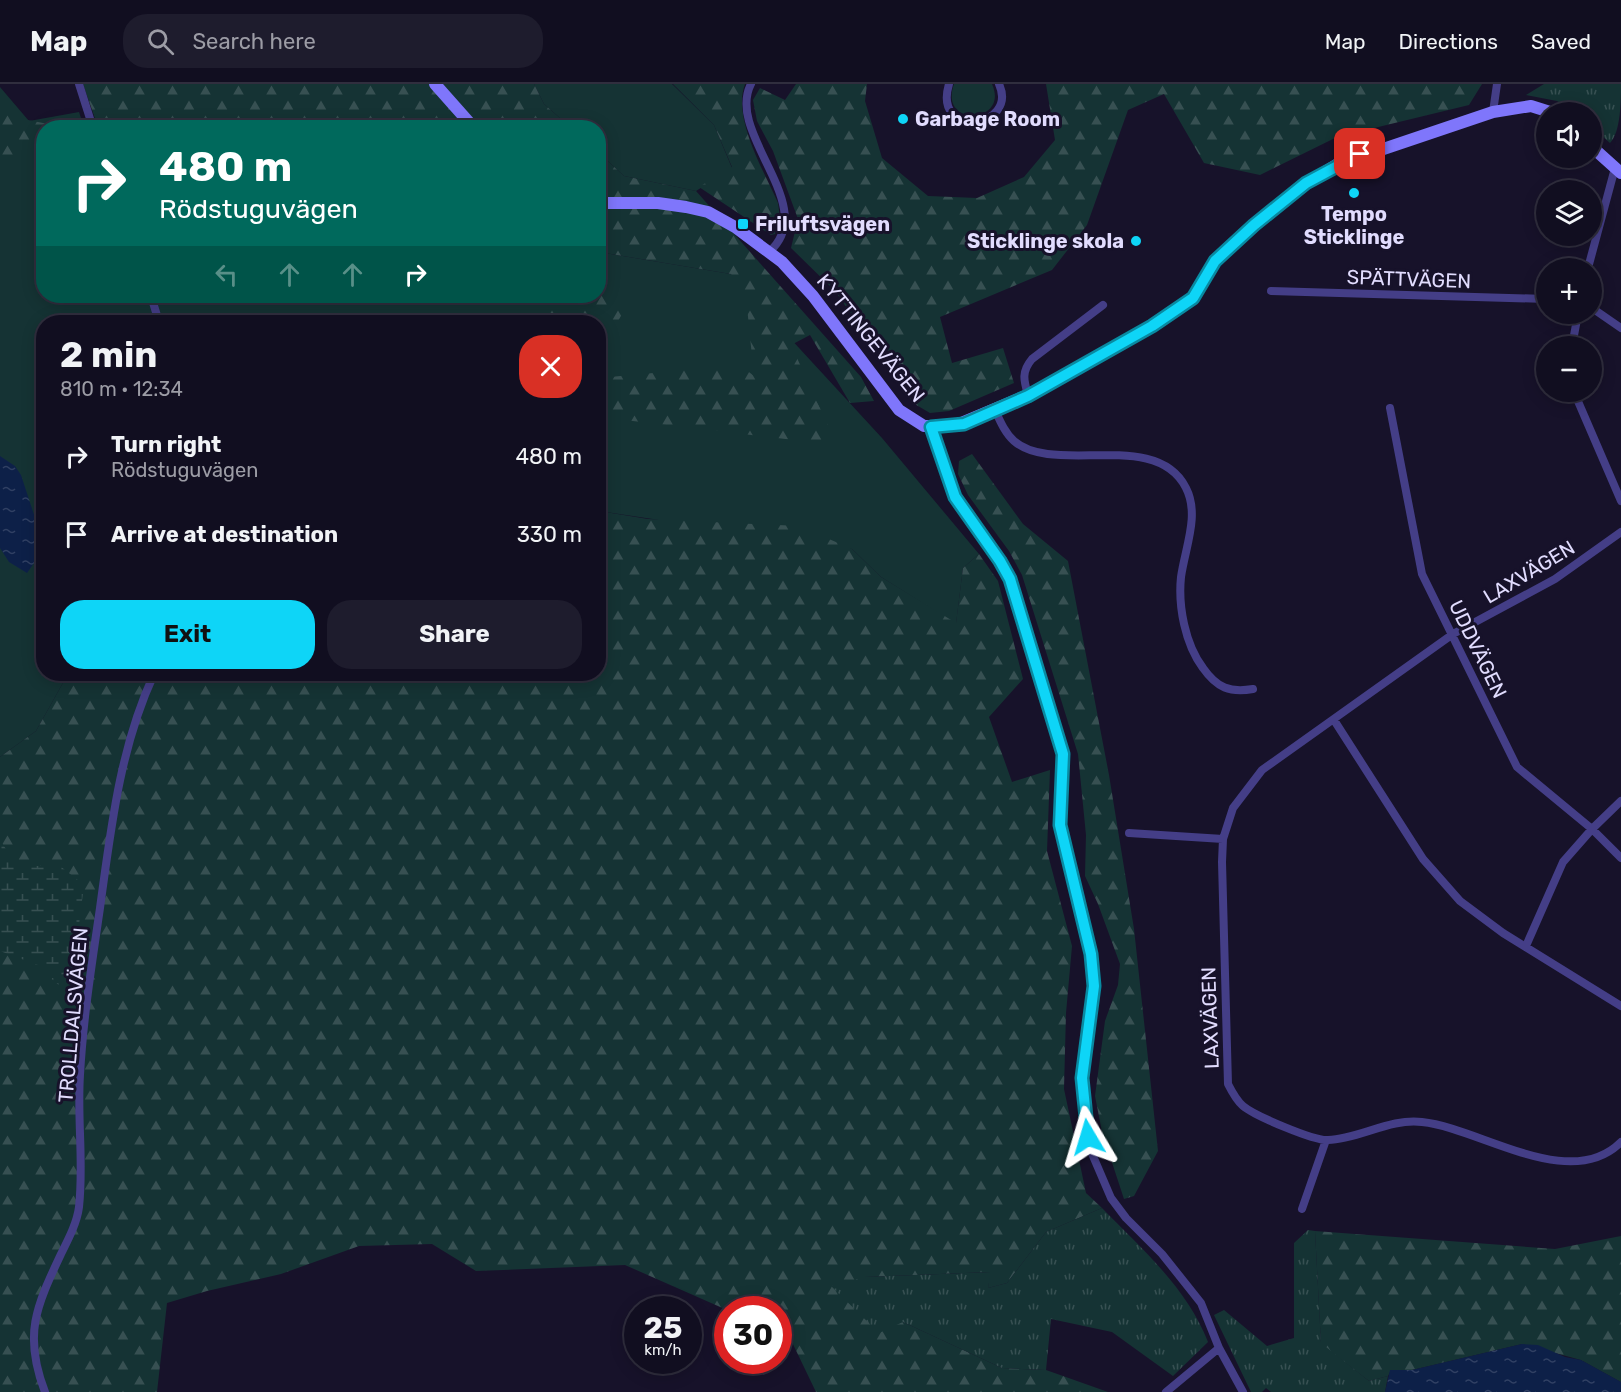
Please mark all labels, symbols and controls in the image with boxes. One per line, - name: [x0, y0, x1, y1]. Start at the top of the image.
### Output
- search box: [123, 14, 543, 68]
- text: Map: [30, 25, 87, 58]
- icon: search: [144, 25, 177, 58]
- text: Search here: [192, 28, 316, 55]
- text: Map: [1325, 29, 1366, 54]
- text: Directions: [1399, 29, 1498, 54]
- text: Saved: [1531, 29, 1591, 54]
- map controls: [1536, 102, 1602, 402]
- button: sound: [1536, 102, 1602, 168]
- place label: Garbage Room: [915, 107, 1060, 131]
- marker: Garbage Room: [896, 112, 910, 126]
- pin: [1334, 128, 1385, 179]
- icon: arrive: [1343, 137, 1376, 170]
- text: 480 m: [159, 142, 292, 192]
- icon: right: [60, 144, 138, 222]
- button: layers: [1536, 180, 1602, 246]
- marker: Tempo Sticklinge: [1347, 186, 1361, 200]
- text: Rödstuguvägen: [159, 193, 358, 225]
- place label: Tempo Sticklinge: [1304, 202, 1404, 249]
- place label: Friluftsvägen: [755, 212, 890, 236]
- marker: Friluftsvägen: [736, 217, 750, 231]
- place label: Sticklinge skola: [967, 229, 1124, 253]
- marker: Sticklinge skola: [1129, 234, 1143, 248]
- icon: left: [210, 258, 243, 291]
- icon: ahead: [273, 258, 306, 291]
- icon: ahead: [336, 258, 369, 291]
- icon: right: [399, 258, 432, 291]
- button: +: [1536, 258, 1602, 324]
- street label: SPÄTTVÄGEN: [1346, 265, 1472, 293]
- street label: KYTTINGEVÄGEN: [812, 269, 930, 407]
- text: 2 min: [60, 333, 158, 376]
- button: close: [519, 335, 582, 398]
- button: −: [1536, 336, 1602, 402]
- text: 810 m · 12:34: [60, 377, 183, 401]
- text: Turn right: [111, 431, 221, 458]
- icon: right: [60, 440, 93, 473]
- text: 480 m: [515, 443, 582, 470]
- text: Rödstuguvägen: [111, 458, 258, 482]
- icon: arrive: [60, 518, 93, 551]
- text: Arrive at destination: [111, 521, 338, 548]
- text: 330 m: [517, 521, 582, 548]
- street label: LAXVÄGEN: [1479, 535, 1579, 609]
- street label: UDDVÄGEN: [1444, 596, 1512, 702]
- button: Exit: [60, 600, 315, 669]
- button: Share: [327, 600, 582, 669]
- street label: TROLLDALSVÄGEN: [53, 926, 93, 1104]
- street label: LAXVÄGEN: [1196, 966, 1224, 1070]
- position arrow: [1056, 1105, 1120, 1169]
- speed limit sign: 30: [714, 1296, 792, 1374]
- text: 25: [644, 1310, 682, 1346]
- text: km/h: [644, 1341, 682, 1359]

